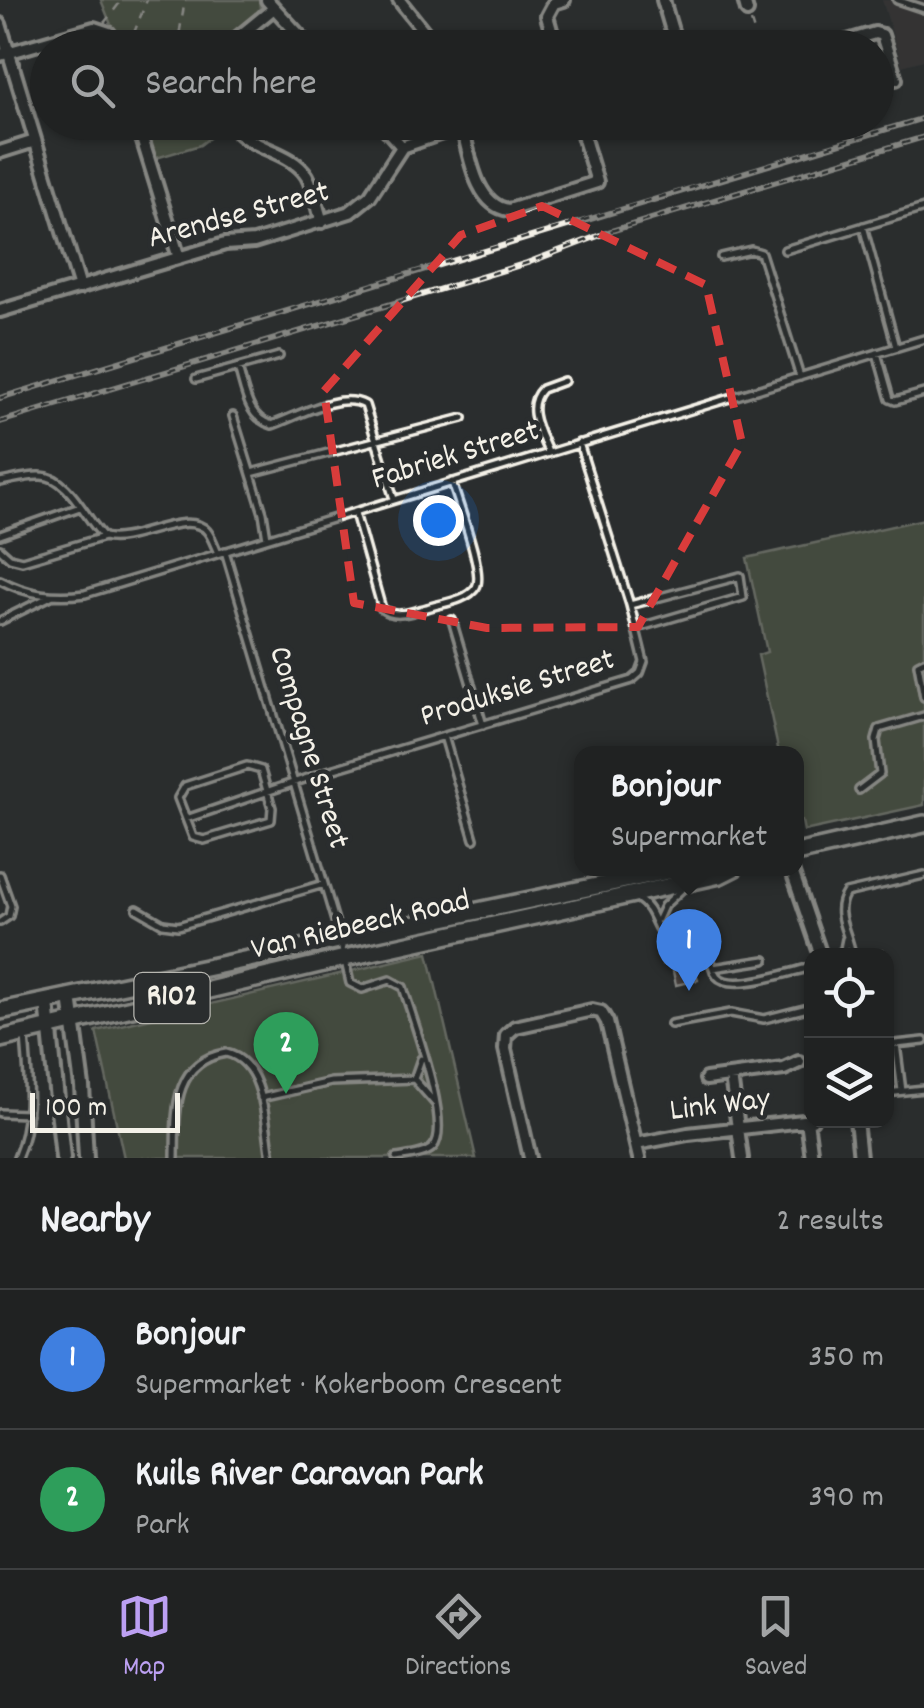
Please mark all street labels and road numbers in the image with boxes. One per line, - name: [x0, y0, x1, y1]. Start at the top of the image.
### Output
- street label: Arendse Street: [143, 171, 335, 263]
- street label: Fabriek Street: [366, 410, 546, 504]
- street label: Produksie Street: [415, 639, 621, 741]
- street label: Compagne Street: [254, 641, 360, 855]
- street label: Van Riebeeck Road: [247, 879, 475, 975]
- road number: R102: [134, 973, 210, 1023]
- street label: Link Way: [667, 1078, 774, 1136]

